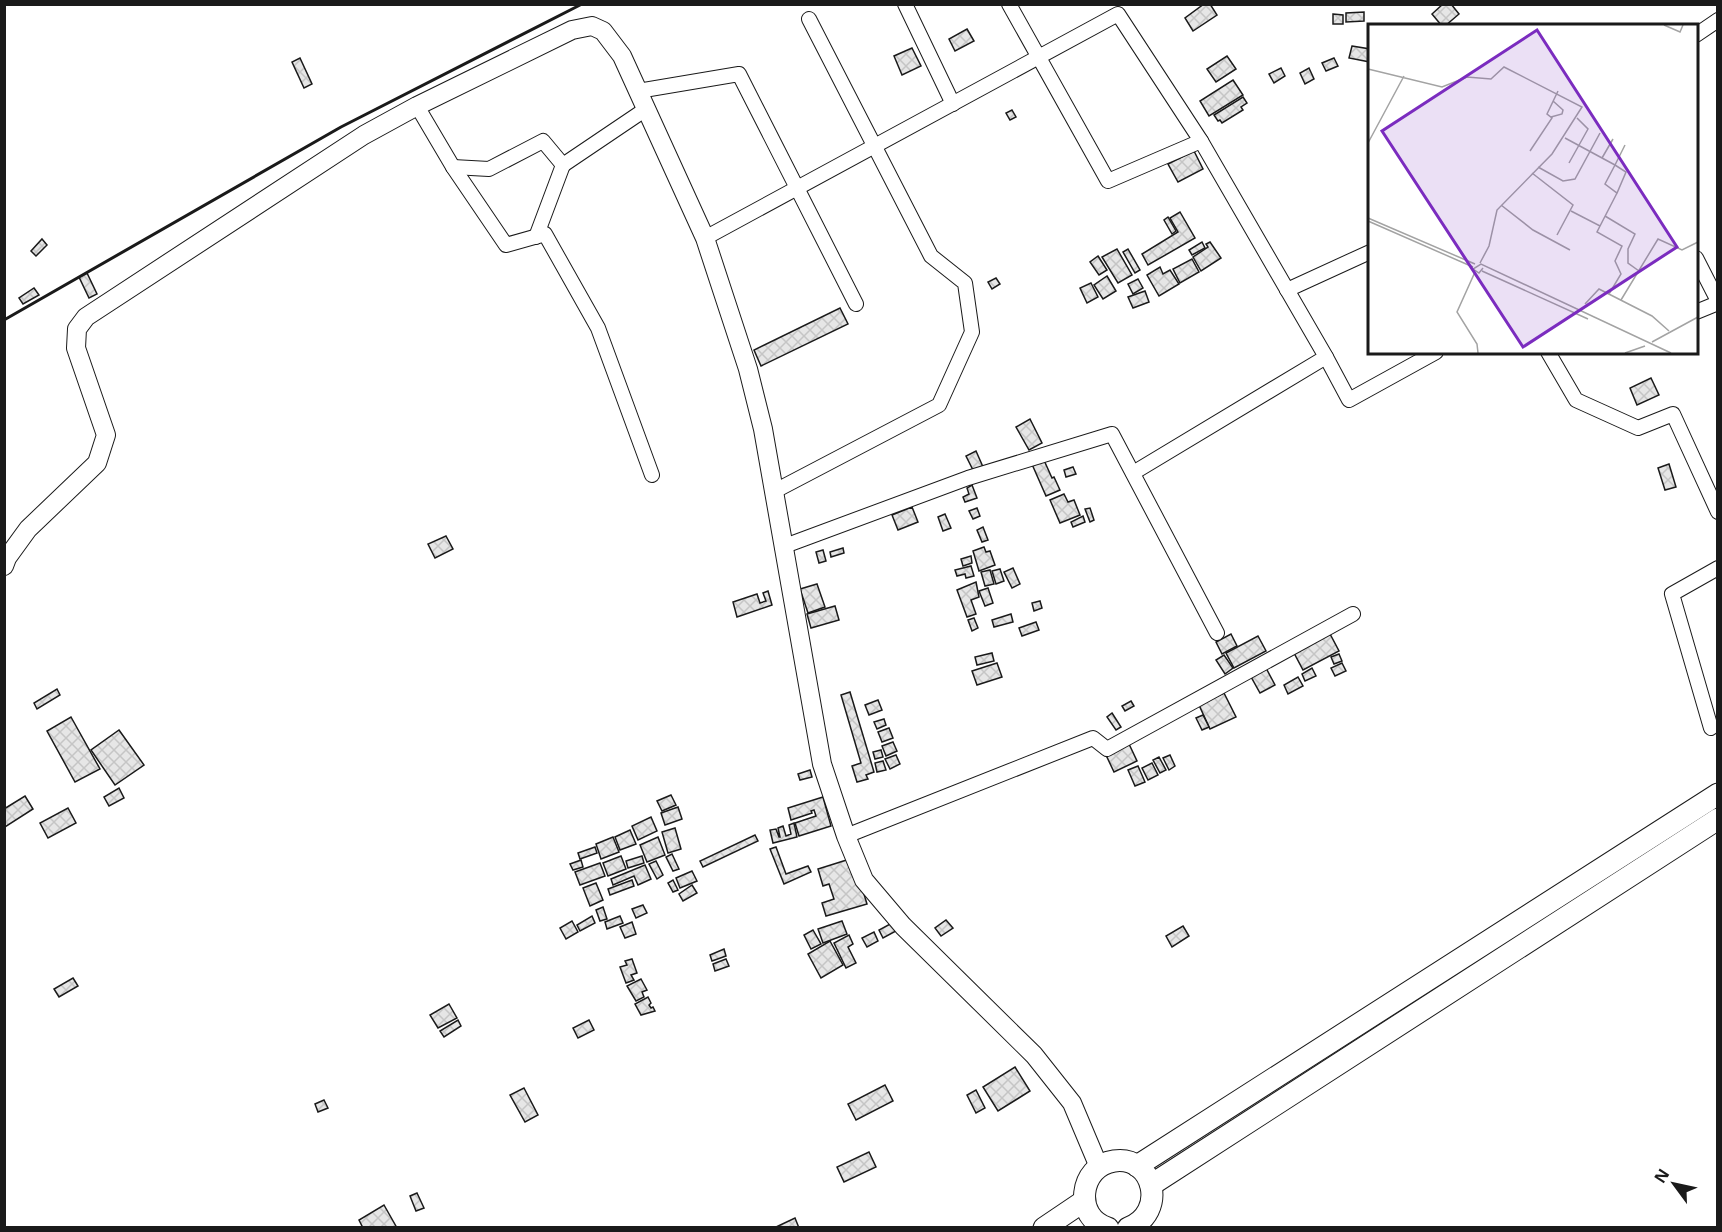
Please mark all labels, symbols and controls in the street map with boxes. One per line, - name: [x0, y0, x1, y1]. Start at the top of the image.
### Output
- inset map: [1368, 24, 1698, 354]
- north arrow: [1644, 1154, 1704, 1214]
- text: N: [1649, 1164, 1674, 1187]

